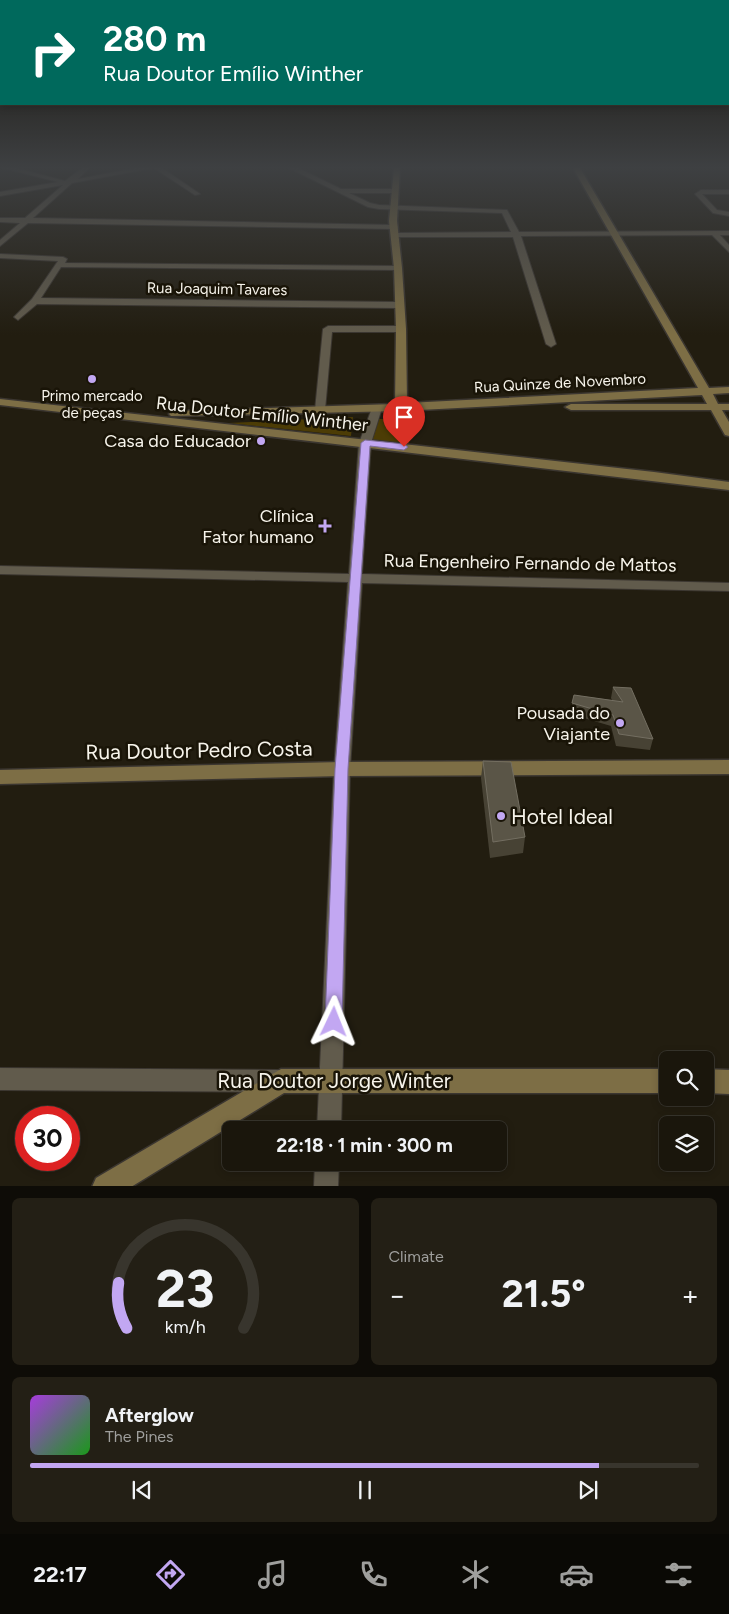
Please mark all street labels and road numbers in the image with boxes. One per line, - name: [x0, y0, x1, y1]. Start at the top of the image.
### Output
- street label: Rua Joaquim Tavares: [147, 279, 287, 299]
- street label: Rua Quinze de Novembro: [474, 369, 647, 396]
- street label: Rua Doutor Emílio Winther: [155, 392, 369, 436]
- street label: Rua Engenheiro Fernando de Mattos: [383, 549, 677, 577]
- street label: Rua Doutor Pedro Costa: [85, 736, 313, 764]
- street label: Rua Doutor Jorge Winter: [217, 1068, 451, 1093]

